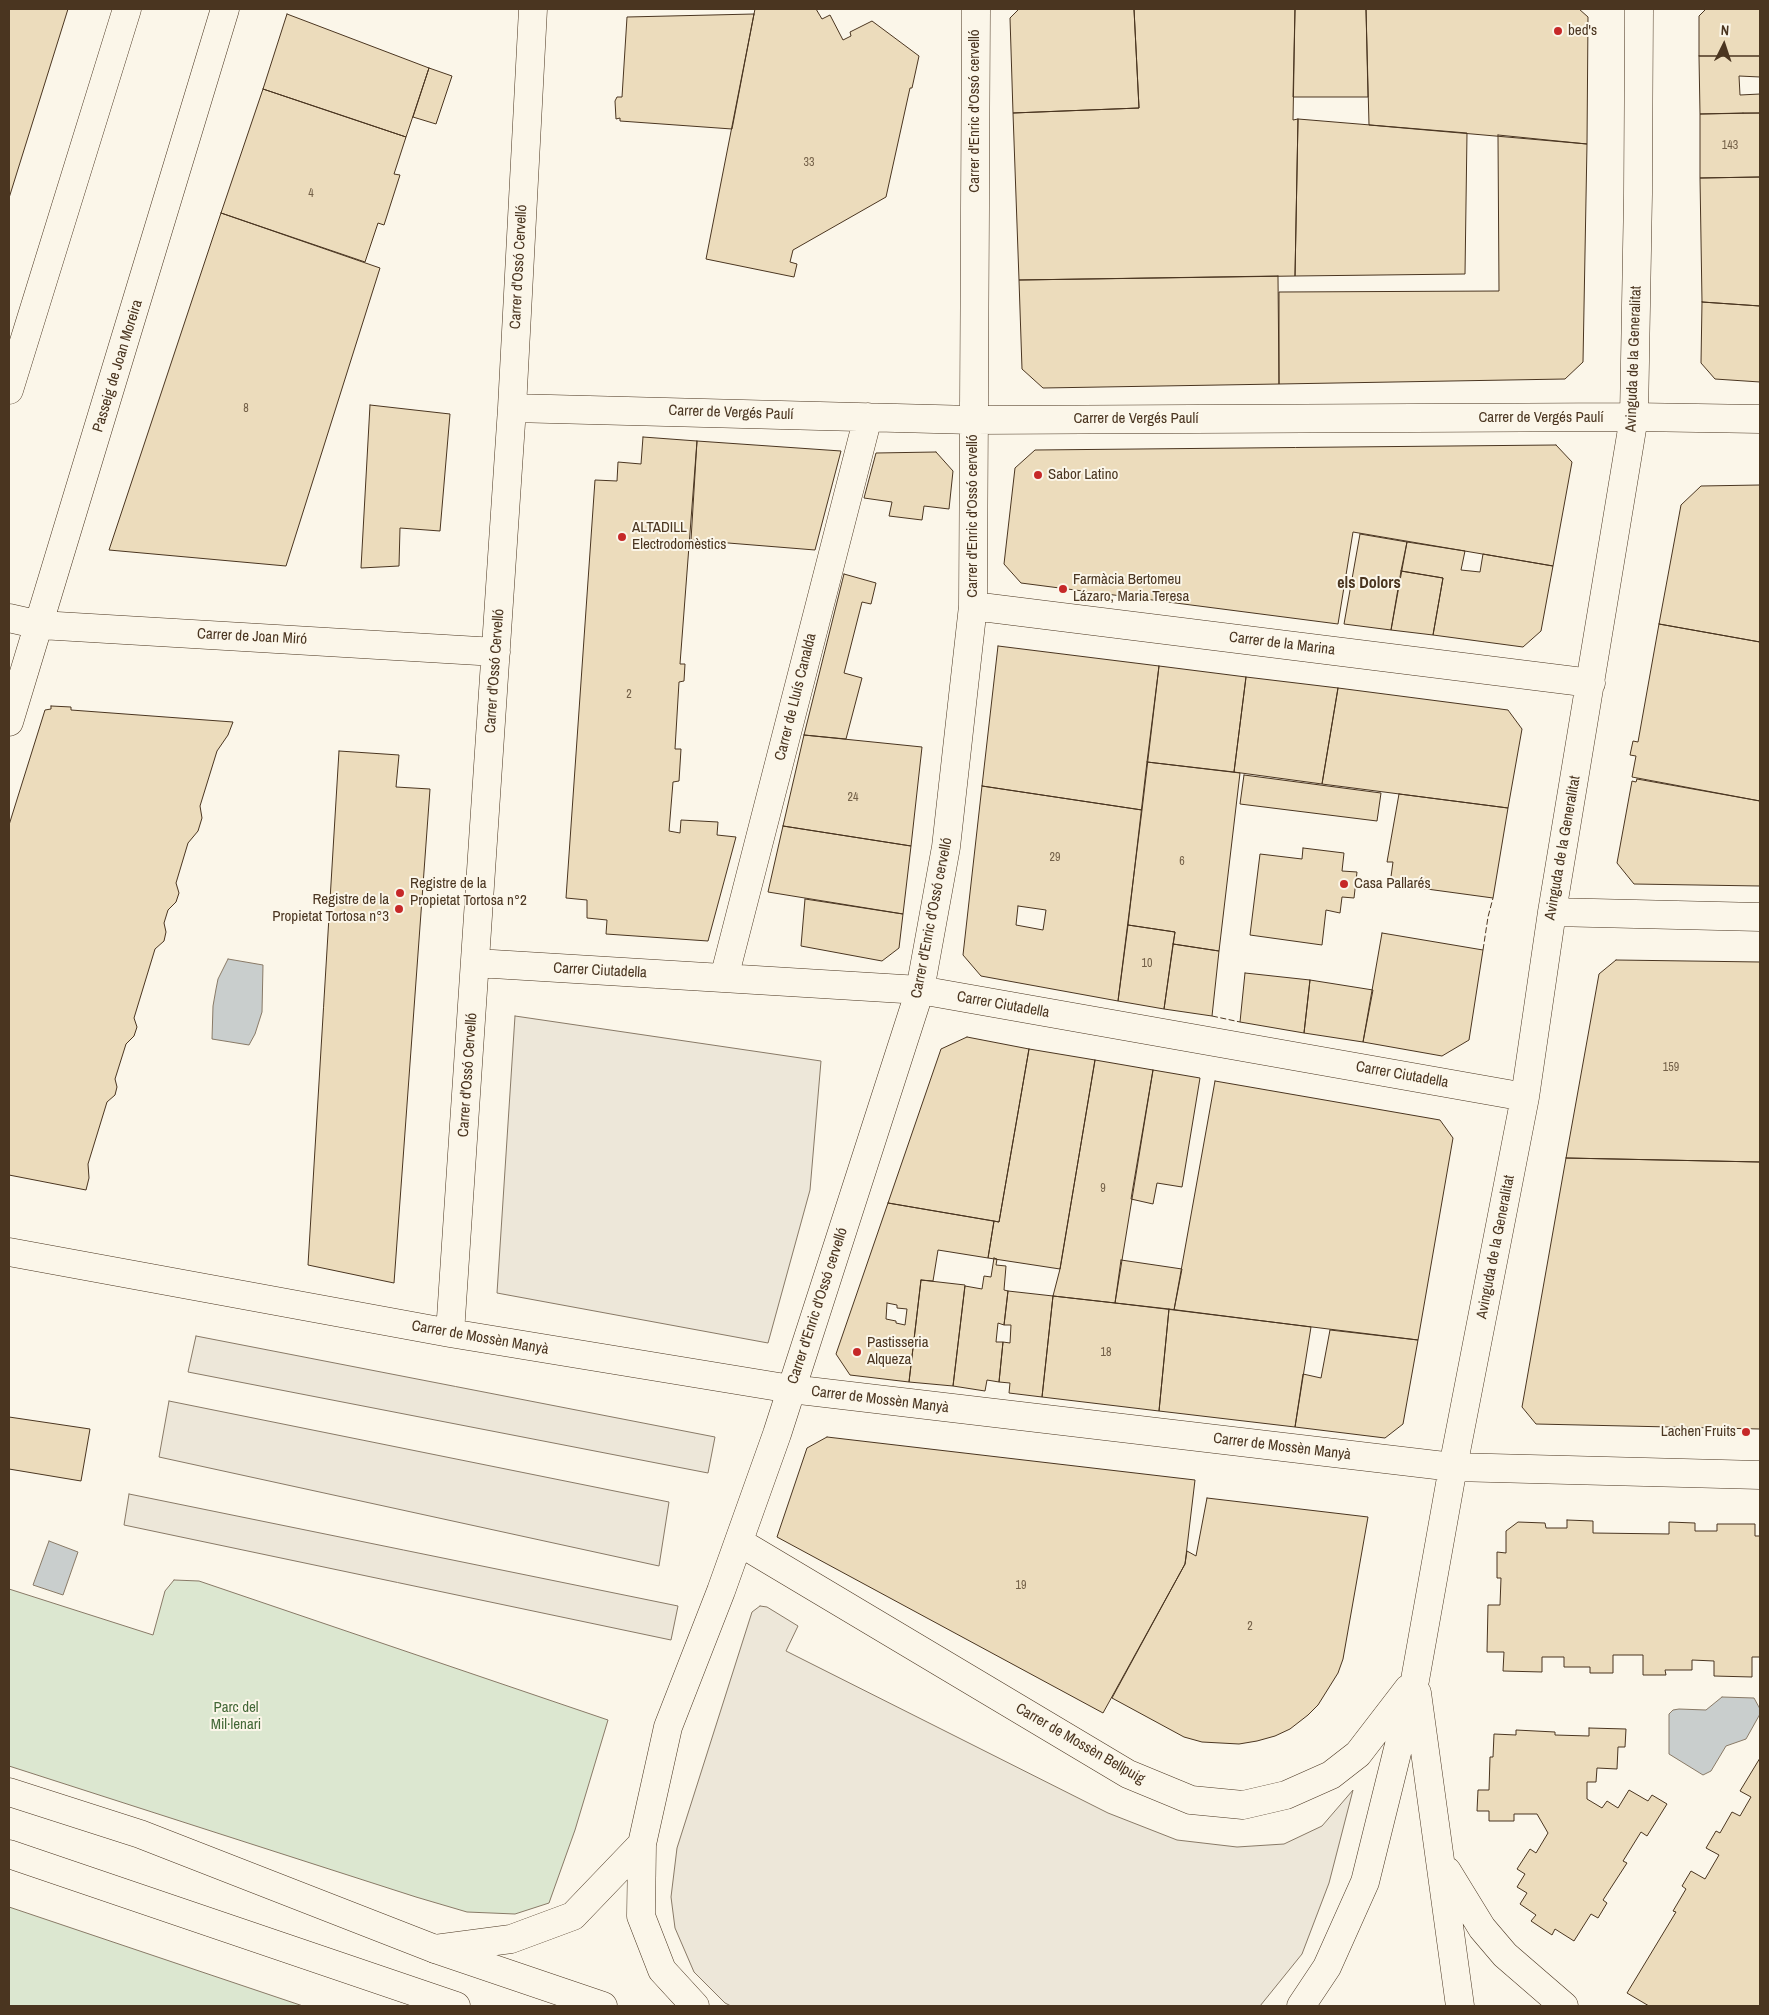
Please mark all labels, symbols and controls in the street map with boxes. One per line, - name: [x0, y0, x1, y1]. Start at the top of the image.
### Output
- north arrow: [1699, 20, 1749, 70]
- text: N: [1720, 21, 1730, 39]
- place label: bed's: [1568, 22, 1597, 40]
- marker: bed's: [1552, 25, 1564, 37]
- street label: Carrer d'Enric d'Ossó cervelló: [966, 29, 984, 193]
- house number: 143: [1722, 139, 1738, 153]
- house number: 33: [804, 156, 814, 170]
- house number: 4: [308, 187, 314, 201]
- street label: Carrer d'Ossó Cervelló: [507, 204, 531, 330]
- street label: Avinguda de la Generalitat: [1622, 286, 1646, 432]
- street label: Passeig de Joan Moreira: [89, 298, 147, 434]
- house number: 8: [243, 402, 249, 416]
- street label: Carrer de Vergés Paulí: [668, 402, 794, 424]
- street label: Carrer de Vergés Paulí: [1478, 409, 1604, 427]
- street label: Carrer de Vergés Paulí: [1073, 410, 1199, 428]
- street label: Carrer d'Enric d'Ossó cervelló: [964, 434, 982, 598]
- place label: Sabor Latino: [1048, 466, 1118, 484]
- marker: Sabor Latino: [1032, 469, 1044, 481]
- place label: ALTADILL Electrodomèstics: [632, 519, 726, 554]
- marker: ALTADILL Electrodomèstics: [616, 531, 628, 543]
- place label: Farmàcia Bertomeu Lázaro, Maria Teresa: [1073, 571, 1189, 606]
- district label: els Dolors: [1337, 574, 1401, 594]
- marker: Farmàcia Bertomeu Lázaro, Maria Teresa: [1057, 583, 1069, 595]
- street label: Carrer d'Ossó Cervelló: [482, 608, 508, 734]
- street label: Carrer de Joan Miró: [197, 625, 307, 649]
- street label: Carrer de la Marina: [1228, 629, 1336, 659]
- street label: Carrer de Lluís Canalda: [771, 631, 821, 763]
- house number: 2: [626, 688, 632, 702]
- street label: Avinguda de la Generalitat: [1541, 774, 1585, 922]
- house number: 24: [848, 791, 858, 805]
- street label: Carrer d'Enric d'Ossó cervelló: [908, 836, 956, 1000]
- house number: 29: [1050, 851, 1060, 865]
- house number: 6: [1179, 855, 1185, 869]
- place label: Registre de la Propietat Tortosa n°2: [410, 875, 527, 910]
- place label: Casa Pallarés: [1354, 875, 1431, 893]
- marker: Casa Pallarés: [1338, 878, 1350, 890]
- marker: Registre de la Propietat Tortosa n°2: [394, 887, 406, 899]
- place label: Registre de la Propietat Tortosa n°3: [272, 891, 389, 926]
- marker: Registre de la Propietat Tortosa n°3: [393, 903, 405, 915]
- house number: 10: [1142, 957, 1152, 971]
- street label: Carrer Ciutadella: [553, 960, 647, 982]
- street label: Carrer Ciutadella: [955, 988, 1051, 1022]
- street label: Carrer d'Ossó Cervelló: [455, 1012, 481, 1138]
- street label: Carrer Ciutadella: [1354, 1058, 1450, 1092]
- house number: 159: [1663, 1061, 1679, 1075]
- street label: Avinguda de la Generalitat: [1473, 1174, 1519, 1320]
- house number: 9: [1100, 1182, 1106, 1196]
- street label: Carrer d'Enric d'Ossó cervelló: [784, 1226, 852, 1386]
- street label: Carrer de Mossèn Manyà: [410, 1317, 550, 1359]
- place label: Pastisseria Alqueza: [867, 1334, 929, 1369]
- marker: Pastisseria Alqueza: [851, 1346, 863, 1358]
- house number: 18: [1101, 1346, 1111, 1360]
- street label: Carrer de Mossèn Manyà: [810, 1383, 950, 1417]
- place label: Lachen Fruits: [1661, 1423, 1736, 1441]
- marker: Lachen Fruits: [1740, 1426, 1752, 1438]
- street label: Carrer de Mossèn Manyà: [1212, 1430, 1352, 1464]
- house number: 19: [1016, 1579, 1026, 1593]
- house number: 2: [1247, 1620, 1253, 1634]
- park label: Parc del Mil·lenari: [211, 1699, 261, 1734]
- street label: Carrer de Mossèn Bellpuig: [1012, 1700, 1148, 1788]

